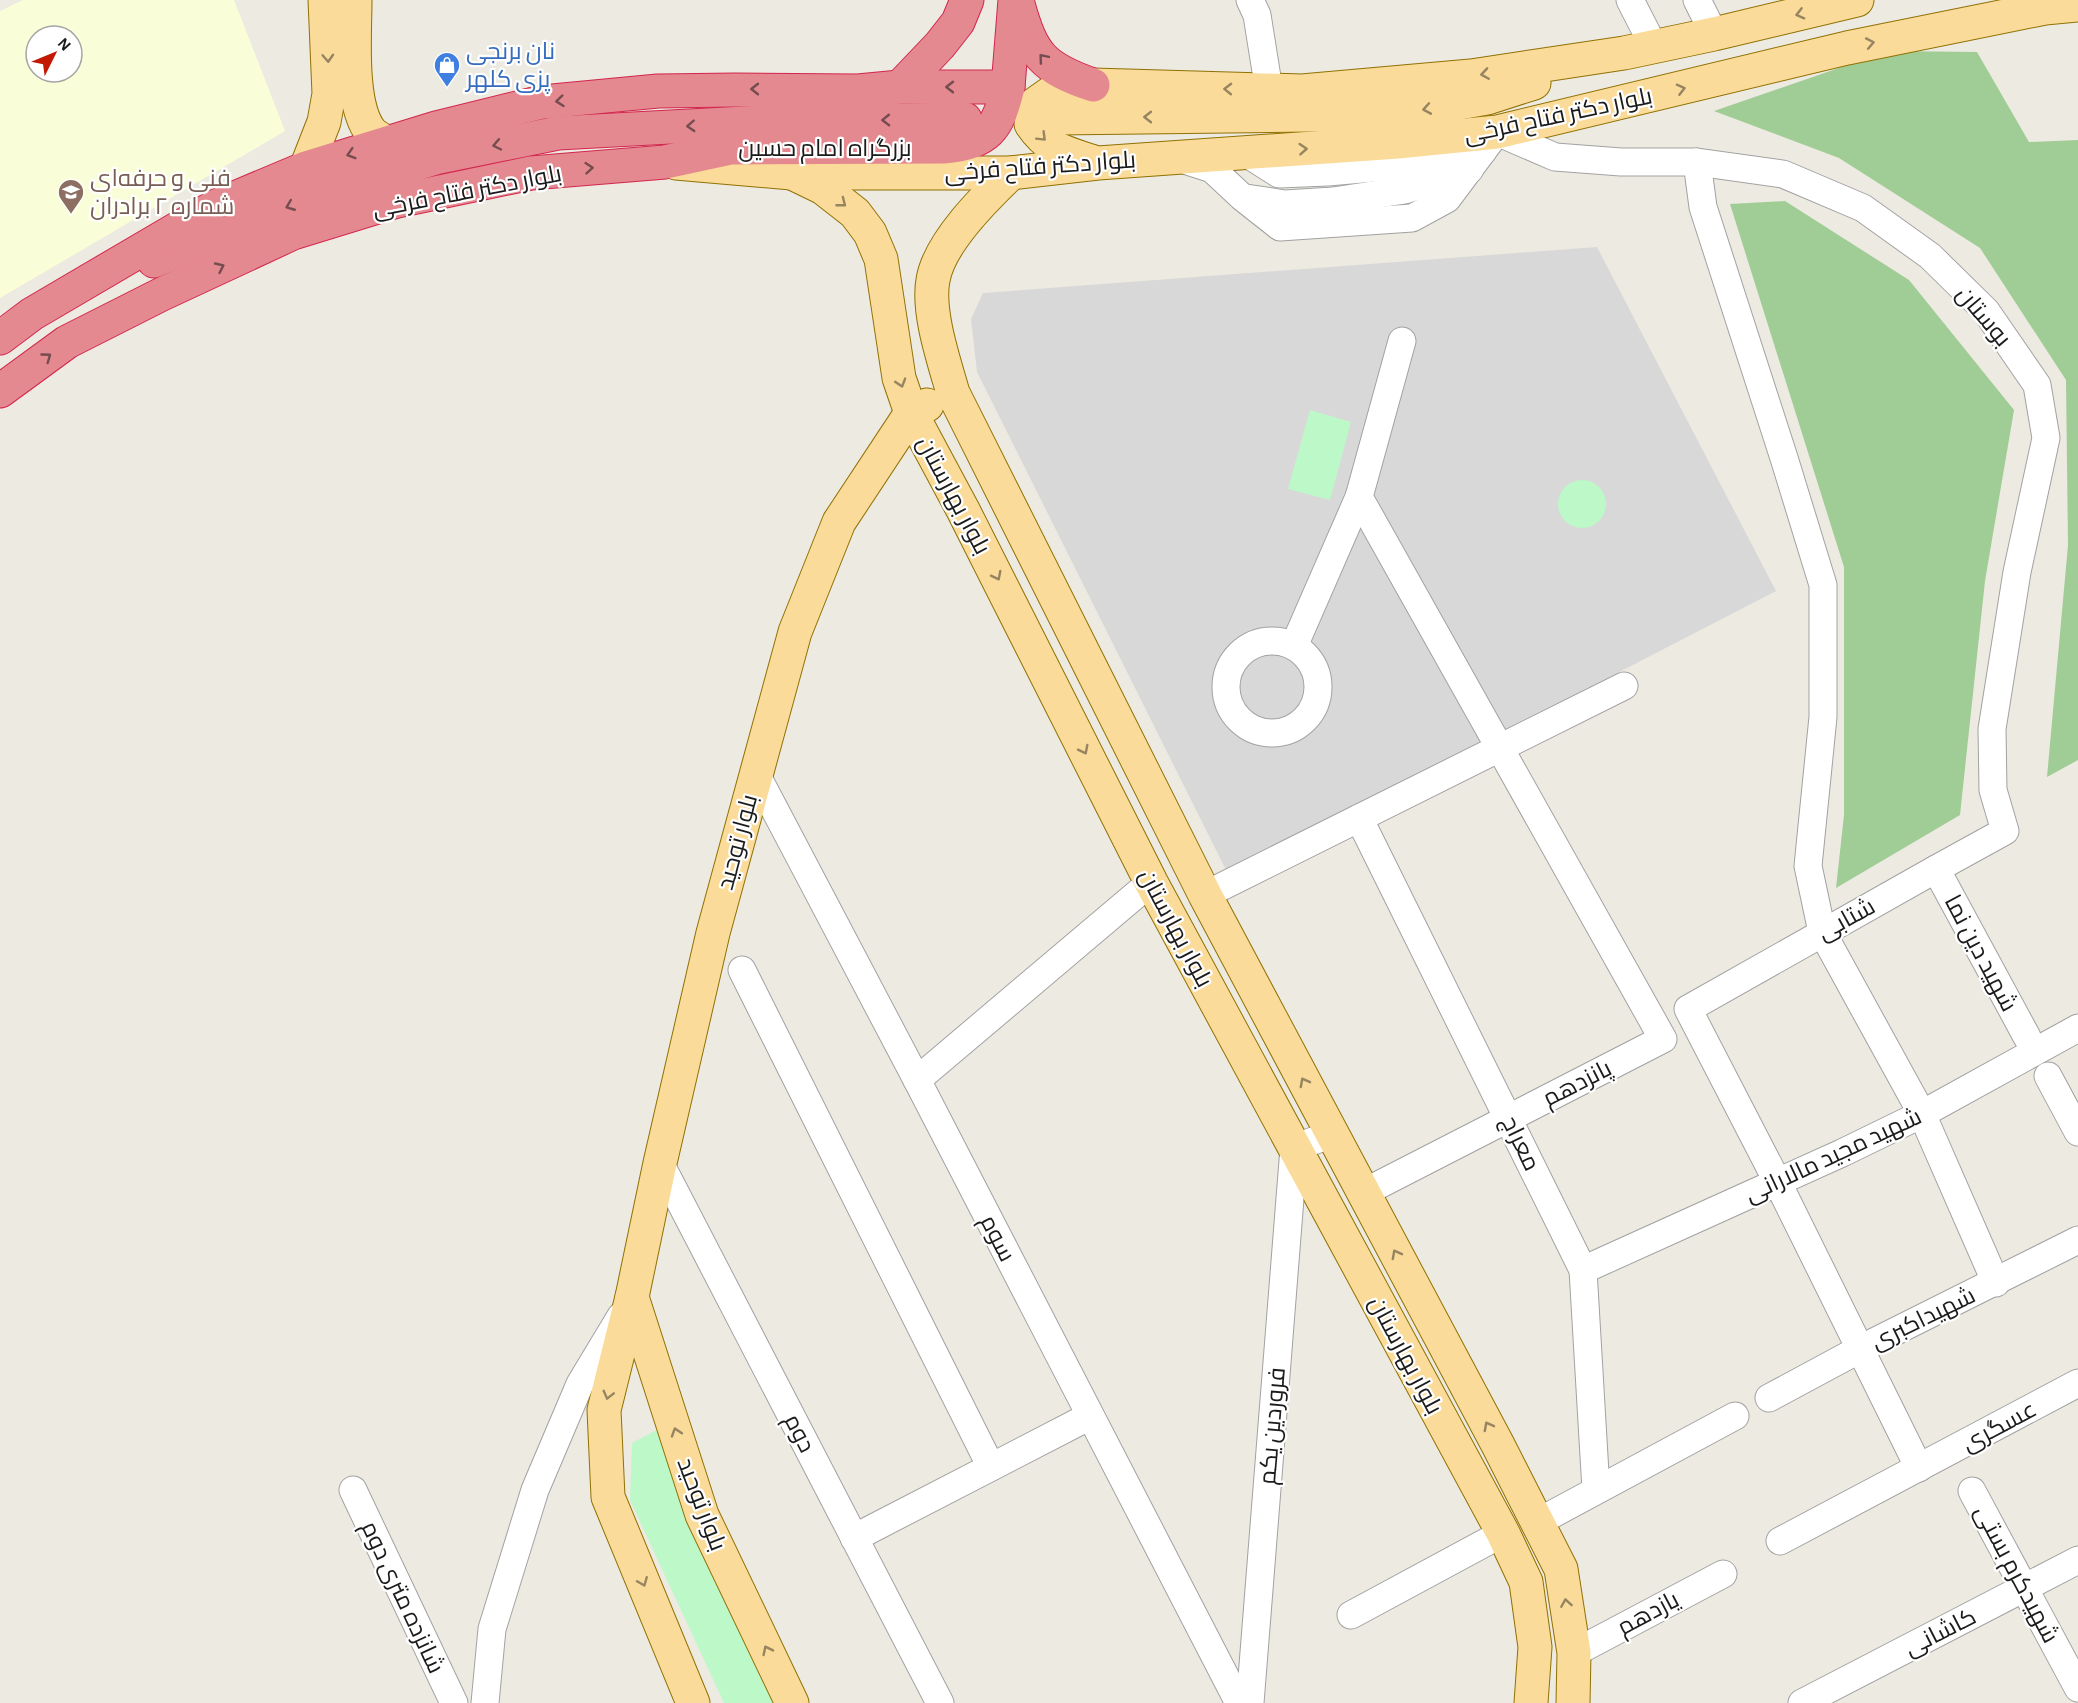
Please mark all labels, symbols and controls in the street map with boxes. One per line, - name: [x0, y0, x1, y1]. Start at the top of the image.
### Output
- one-way arrow: [1796, 6, 1806, 19]
- north arrow: [24, 24, 84, 84]
- text: N: [55, 35, 74, 54]
- one-way arrow: [1865, 37, 1875, 50]
- place label: نان برنجی پزی کلهر: [464, 40, 555, 95]
- shop icon: نان برنجی پزی کلهر: [432, 50, 462, 88]
- one-way arrow: [322, 54, 335, 63]
- one-way arrow: [1039, 54, 1050, 65]
- one-way arrow: [1481, 68, 1490, 80]
- one-way arrow: [945, 81, 954, 93]
- one-way arrow: [750, 83, 759, 96]
- one-way arrow: [1224, 83, 1233, 95]
- one-way arrow: [1676, 83, 1686, 96]
- street label: بلوار دکتر فتاح فرخی: [1462, 84, 1655, 151]
- one-way arrow: [556, 94, 565, 107]
- one-way arrow: [1422, 102, 1431, 114]
- one-way arrow: [1144, 111, 1153, 123]
- one-way arrow: [881, 114, 890, 126]
- one-way arrow: [686, 119, 695, 132]
- one-way arrow: [1035, 130, 1046, 141]
- street label: بزرگراه امام حسین: [738, 137, 912, 164]
- one-way arrow: [492, 138, 502, 151]
- one-way arrow: [1298, 142, 1307, 155]
- one-way arrow: [346, 147, 357, 159]
- street label: بلوار دکتر فتاح فرخی: [943, 148, 1137, 189]
- street label: بلوار دکتر فتاح فرخی: [371, 162, 564, 225]
- one-way arrow: [584, 162, 593, 175]
- place label: فنی و حرفه‌ای شماره ۲ برادران: [90, 167, 234, 220]
- school or university icon: فنی و حرفه‌ای شماره ۲ برادران: [56, 177, 86, 215]
- one-way arrow: [835, 196, 846, 207]
- one-way arrow: [285, 199, 296, 211]
- one-way arrow: [213, 262, 224, 274]
- street label: بوستان: [1951, 282, 2015, 352]
- one-way arrow: [41, 353, 52, 364]
- one-way arrow: [894, 377, 906, 388]
- street label: بلوار بهارستان: [911, 432, 994, 559]
- one-way arrow: [989, 570, 1001, 581]
- one-way arrow: [1077, 744, 1089, 755]
- street label: بلوار توحید: [714, 792, 762, 893]
- street label: بلوار بهارستان: [1133, 865, 1216, 992]
- street label: شهید دین نما: [1939, 891, 2022, 1016]
- street label: شتابی: [1813, 894, 1880, 946]
- street label: پانزدهم: [1539, 1056, 1618, 1114]
- one-way arrow: [1300, 1078, 1311, 1088]
- street label: شهید مجید مالارانی: [1741, 1104, 1926, 1208]
- street label: معراج: [1494, 1112, 1544, 1176]
- street label: سوم: [973, 1211, 1019, 1267]
- one-way arrow: [1392, 1250, 1403, 1260]
- street label: شهیداکبری: [1867, 1282, 1980, 1355]
- street label: بلوار بهارستان: [1363, 1292, 1446, 1419]
- street label: فروردین یکم: [1256, 1366, 1293, 1486]
- one-way arrow: [602, 1389, 615, 1399]
- street label: عسگری: [1958, 1397, 2041, 1457]
- street label: دوم: [777, 1410, 819, 1458]
- one-way arrow: [1484, 1422, 1495, 1432]
- one-way arrow: [670, 1427, 683, 1438]
- street label: بلوار توحید: [672, 1454, 730, 1554]
- street label: شهیدکرم بستی: [1967, 1501, 2063, 1649]
- street label: شانزده متری دوم: [354, 1517, 449, 1679]
- one-way arrow: [636, 1576, 648, 1587]
- street label: یازدهم: [1614, 1587, 1685, 1643]
- one-way arrow: [1560, 1598, 1573, 1608]
- street label: کاشانی: [1900, 1604, 1980, 1662]
- one-way arrow: [762, 1646, 774, 1657]

